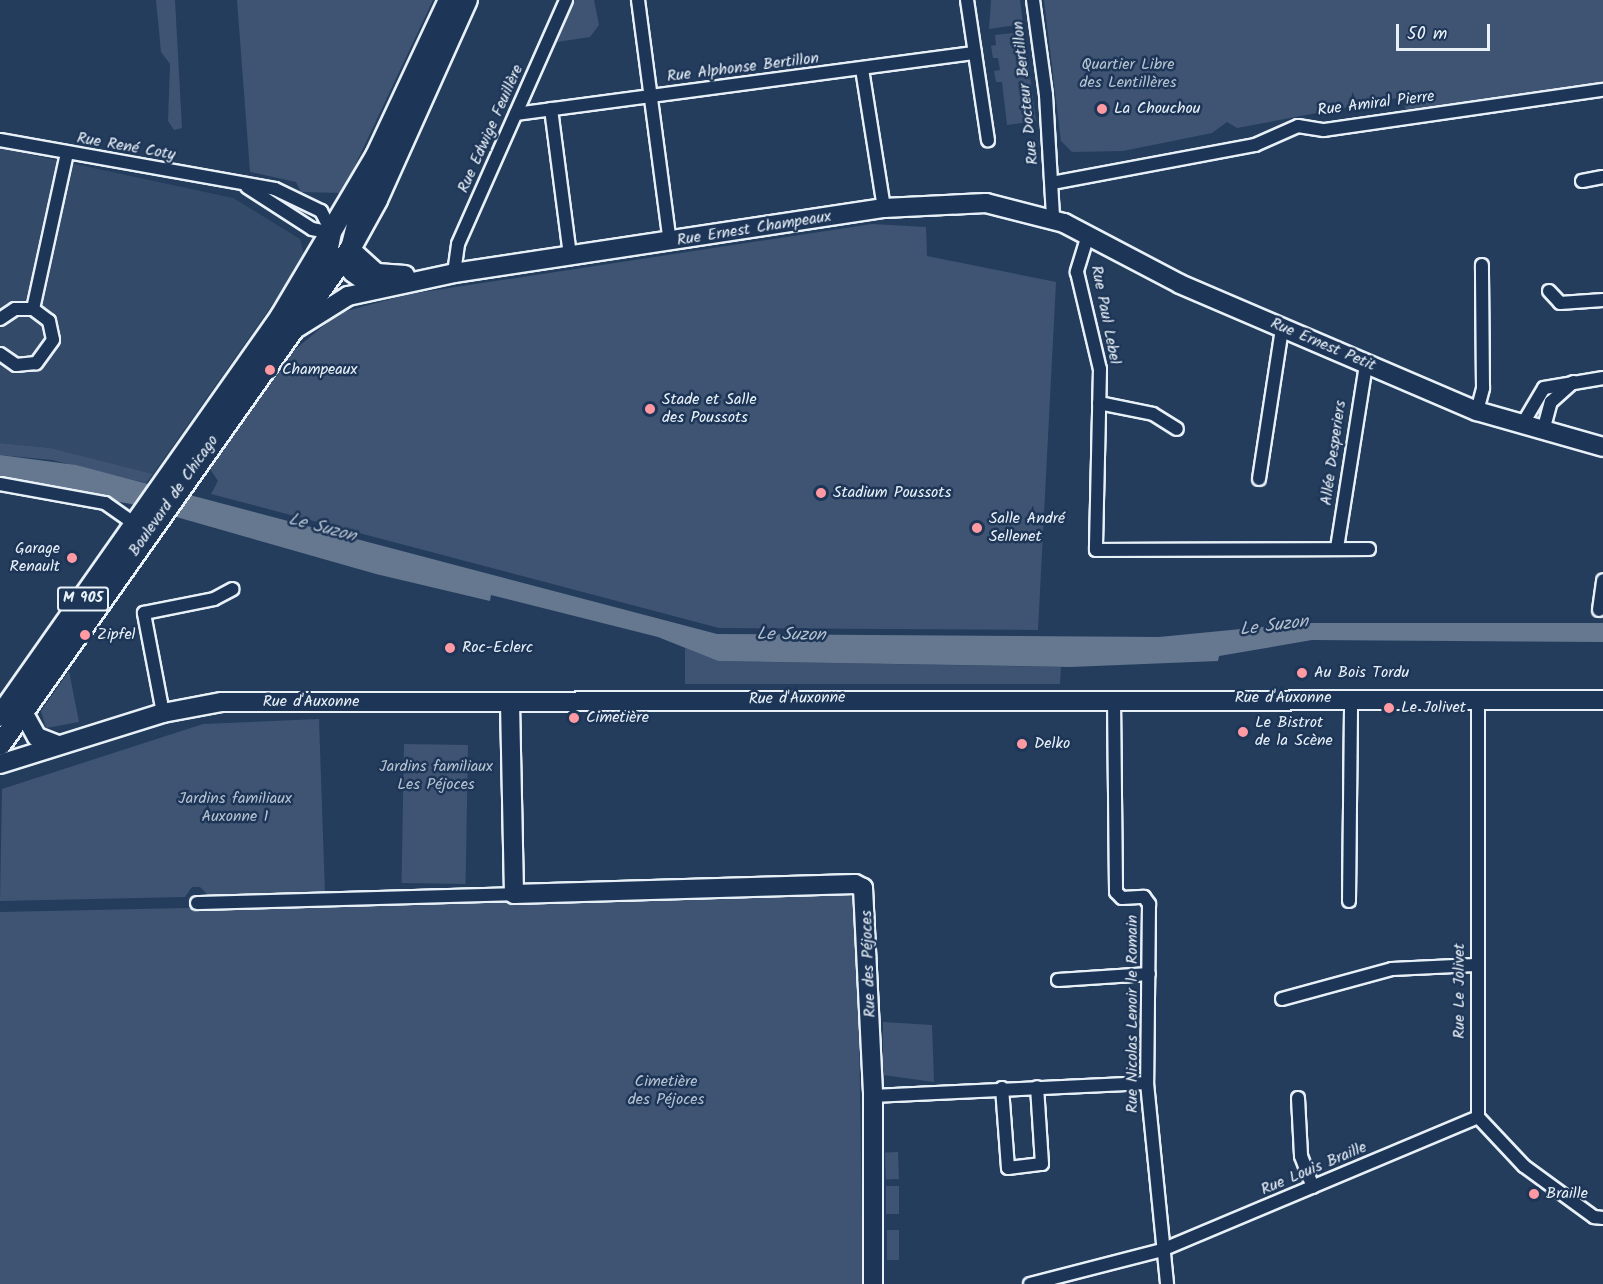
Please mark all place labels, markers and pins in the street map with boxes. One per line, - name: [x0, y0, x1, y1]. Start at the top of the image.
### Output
- place label: La Chouchou: [1114, 99, 1200, 119]
- marker: La Chouchou: [1095, 102, 1109, 116]
- place label: Champeaux: [282, 360, 357, 380]
- marker: Champeaux: [263, 363, 277, 377]
- place label: Stade et Salle des Poussots: [662, 390, 757, 428]
- marker: Stade et Salle des Poussots: [643, 402, 657, 416]
- place label: Stadium Poussots: [833, 483, 951, 503]
- marker: Stadium Poussots: [814, 486, 828, 500]
- place label: Salle André Sellenet: [989, 509, 1065, 547]
- marker: Salle André Sellenet: [970, 521, 984, 535]
- place label: Garage Renault: [10, 539, 60, 577]
- marker: Garage Renault: [65, 551, 79, 565]
- place label: Zipfel: [97, 625, 136, 645]
- marker: Zipfel: [78, 628, 92, 642]
- place label: Roc-Eclerc: [462, 638, 533, 658]
- marker: Roc-Eclerc: [443, 641, 457, 655]
- place label: Au Bois Tordu: [1314, 663, 1409, 683]
- marker: Au Bois Tordu: [1295, 666, 1309, 680]
- place label: Le Jolivet: [1401, 698, 1466, 718]
- marker: Le Jolivet: [1382, 701, 1396, 715]
- place label: Cimetière: [586, 708, 649, 728]
- marker: Cimetière: [567, 711, 581, 725]
- place label: Le Bistrot de la Scène: [1255, 713, 1333, 751]
- marker: Le Bistrot de la Scène: [1236, 725, 1250, 739]
- place label: Delko: [1034, 734, 1070, 754]
- marker: Delko: [1015, 737, 1029, 751]
- place label: Braille: [1546, 1184, 1588, 1204]
- marker: Braille: [1527, 1187, 1541, 1201]

